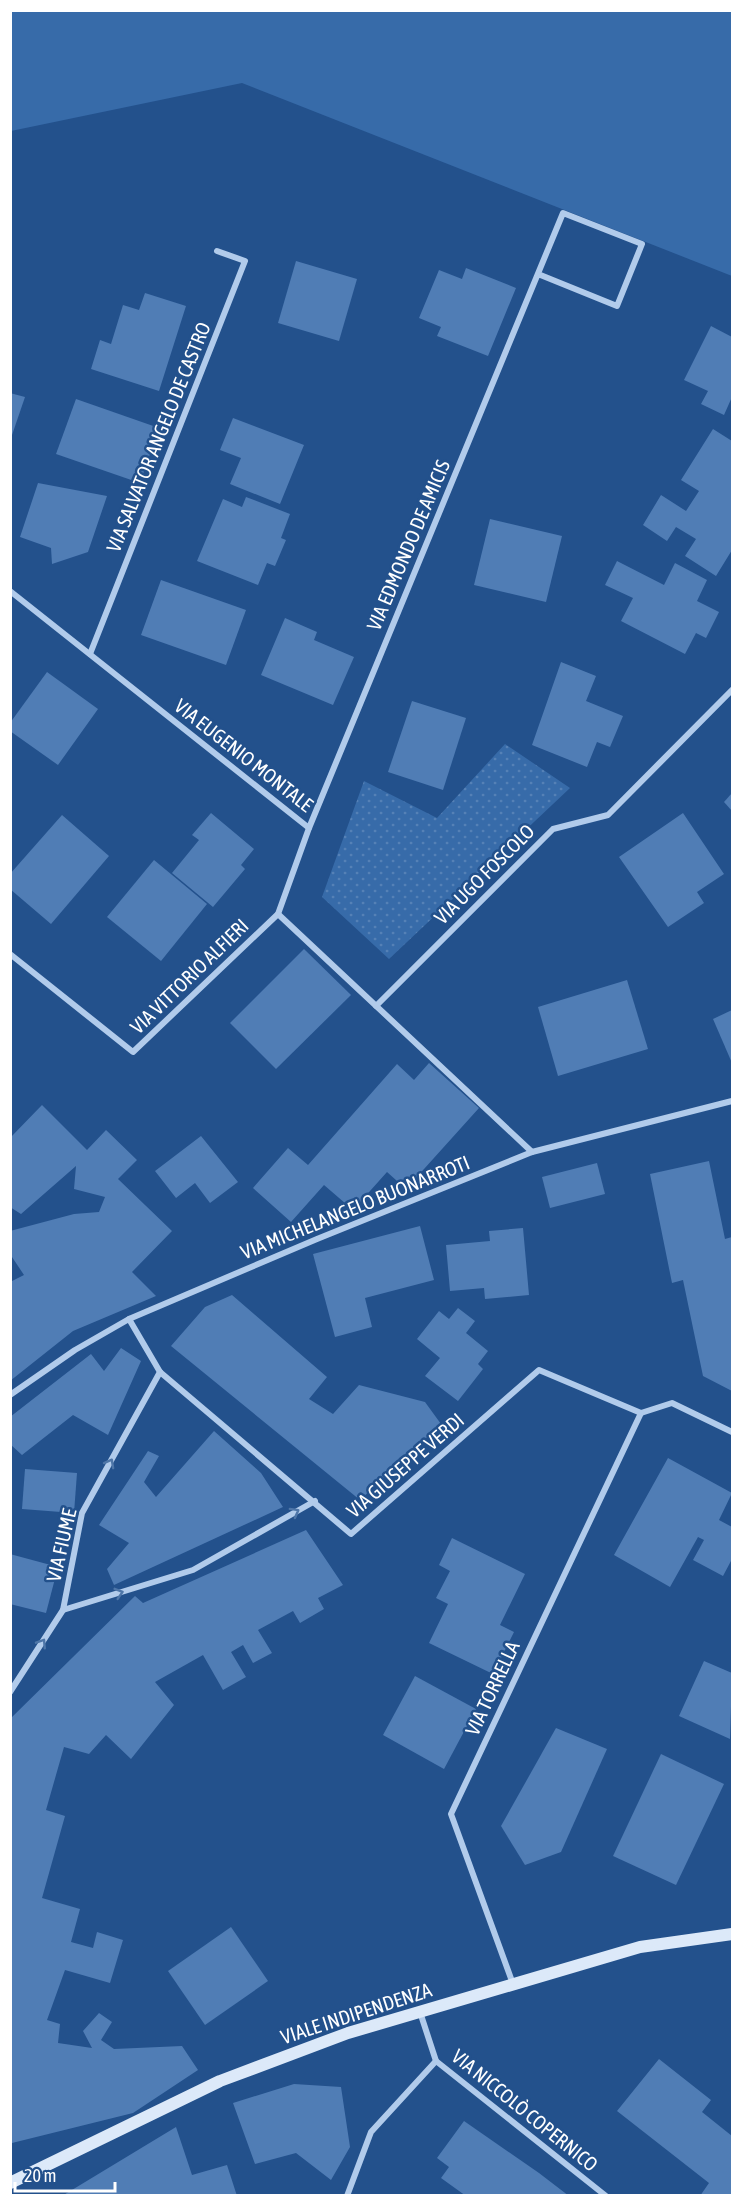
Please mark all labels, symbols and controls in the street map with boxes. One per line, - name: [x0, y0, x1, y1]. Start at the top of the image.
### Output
- street label: VIA SALVATOR ANGELO DE CASTRO: [101, 319, 215, 555]
- street label: VIA EDMONDO DE AMICIS: [362, 456, 454, 634]
- street label: VIA EUGENIO MONTALE: [170, 694, 318, 816]
- street label: VIA UGO FOSCOLO: [429, 819, 539, 929]
- street label: VIA VITTORIO ALFIERI: [125, 914, 253, 1038]
- street label: VIA MICHELANGELO BUONARROTI: [237, 1150, 473, 1264]
- street label: VIA GIUSEPPE VERDI: [342, 1408, 468, 1522]
- one-way arrow: [103, 1459, 114, 1469]
- street label: VIA FIUME: [41, 1506, 81, 1584]
- one-way arrow: [289, 1508, 300, 1519]
- one-way arrow: [113, 1588, 124, 1600]
- street label: VIA TORRELLA: [460, 1637, 524, 1739]
- one-way arrow: [35, 1638, 46, 1649]
- street label: VIALE INDIPENDENZA: [278, 1978, 435, 2048]
- street label: VIA NICCOLÒ COPERNICO: [448, 2044, 602, 2176]
- scale bar: [15, 2155, 116, 2193]
- text: 20 m: [24, 2165, 56, 2186]

